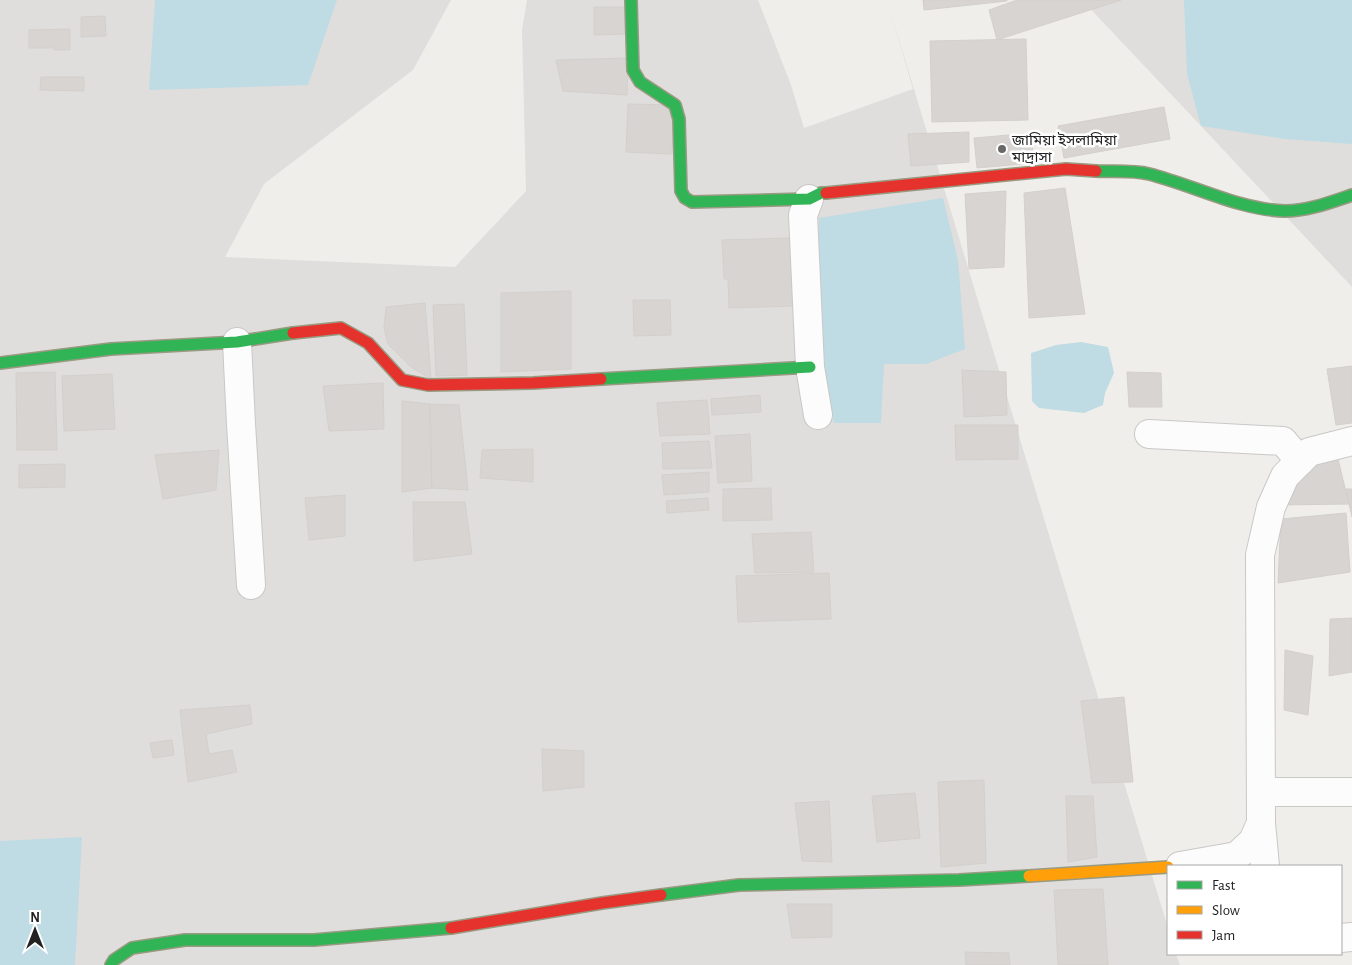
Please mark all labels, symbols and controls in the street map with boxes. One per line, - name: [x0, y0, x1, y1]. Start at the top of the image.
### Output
- place label: জামিয়া ইসলামিয়া মাদ্রাসা: [1011, 132, 1118, 165]
- marker: জামিয়া ইসলামিয়া মাদ্রাসা: [996, 143, 1008, 155]
- legend: [1167, 865, 1342, 955]
- text: Fast: [1212, 878, 1236, 893]
- text: Slow: [1212, 903, 1240, 918]
- north arrow: [10, 905, 60, 955]
- text: N: [30, 911, 40, 925]
- text: Jam: [1212, 928, 1235, 943]

